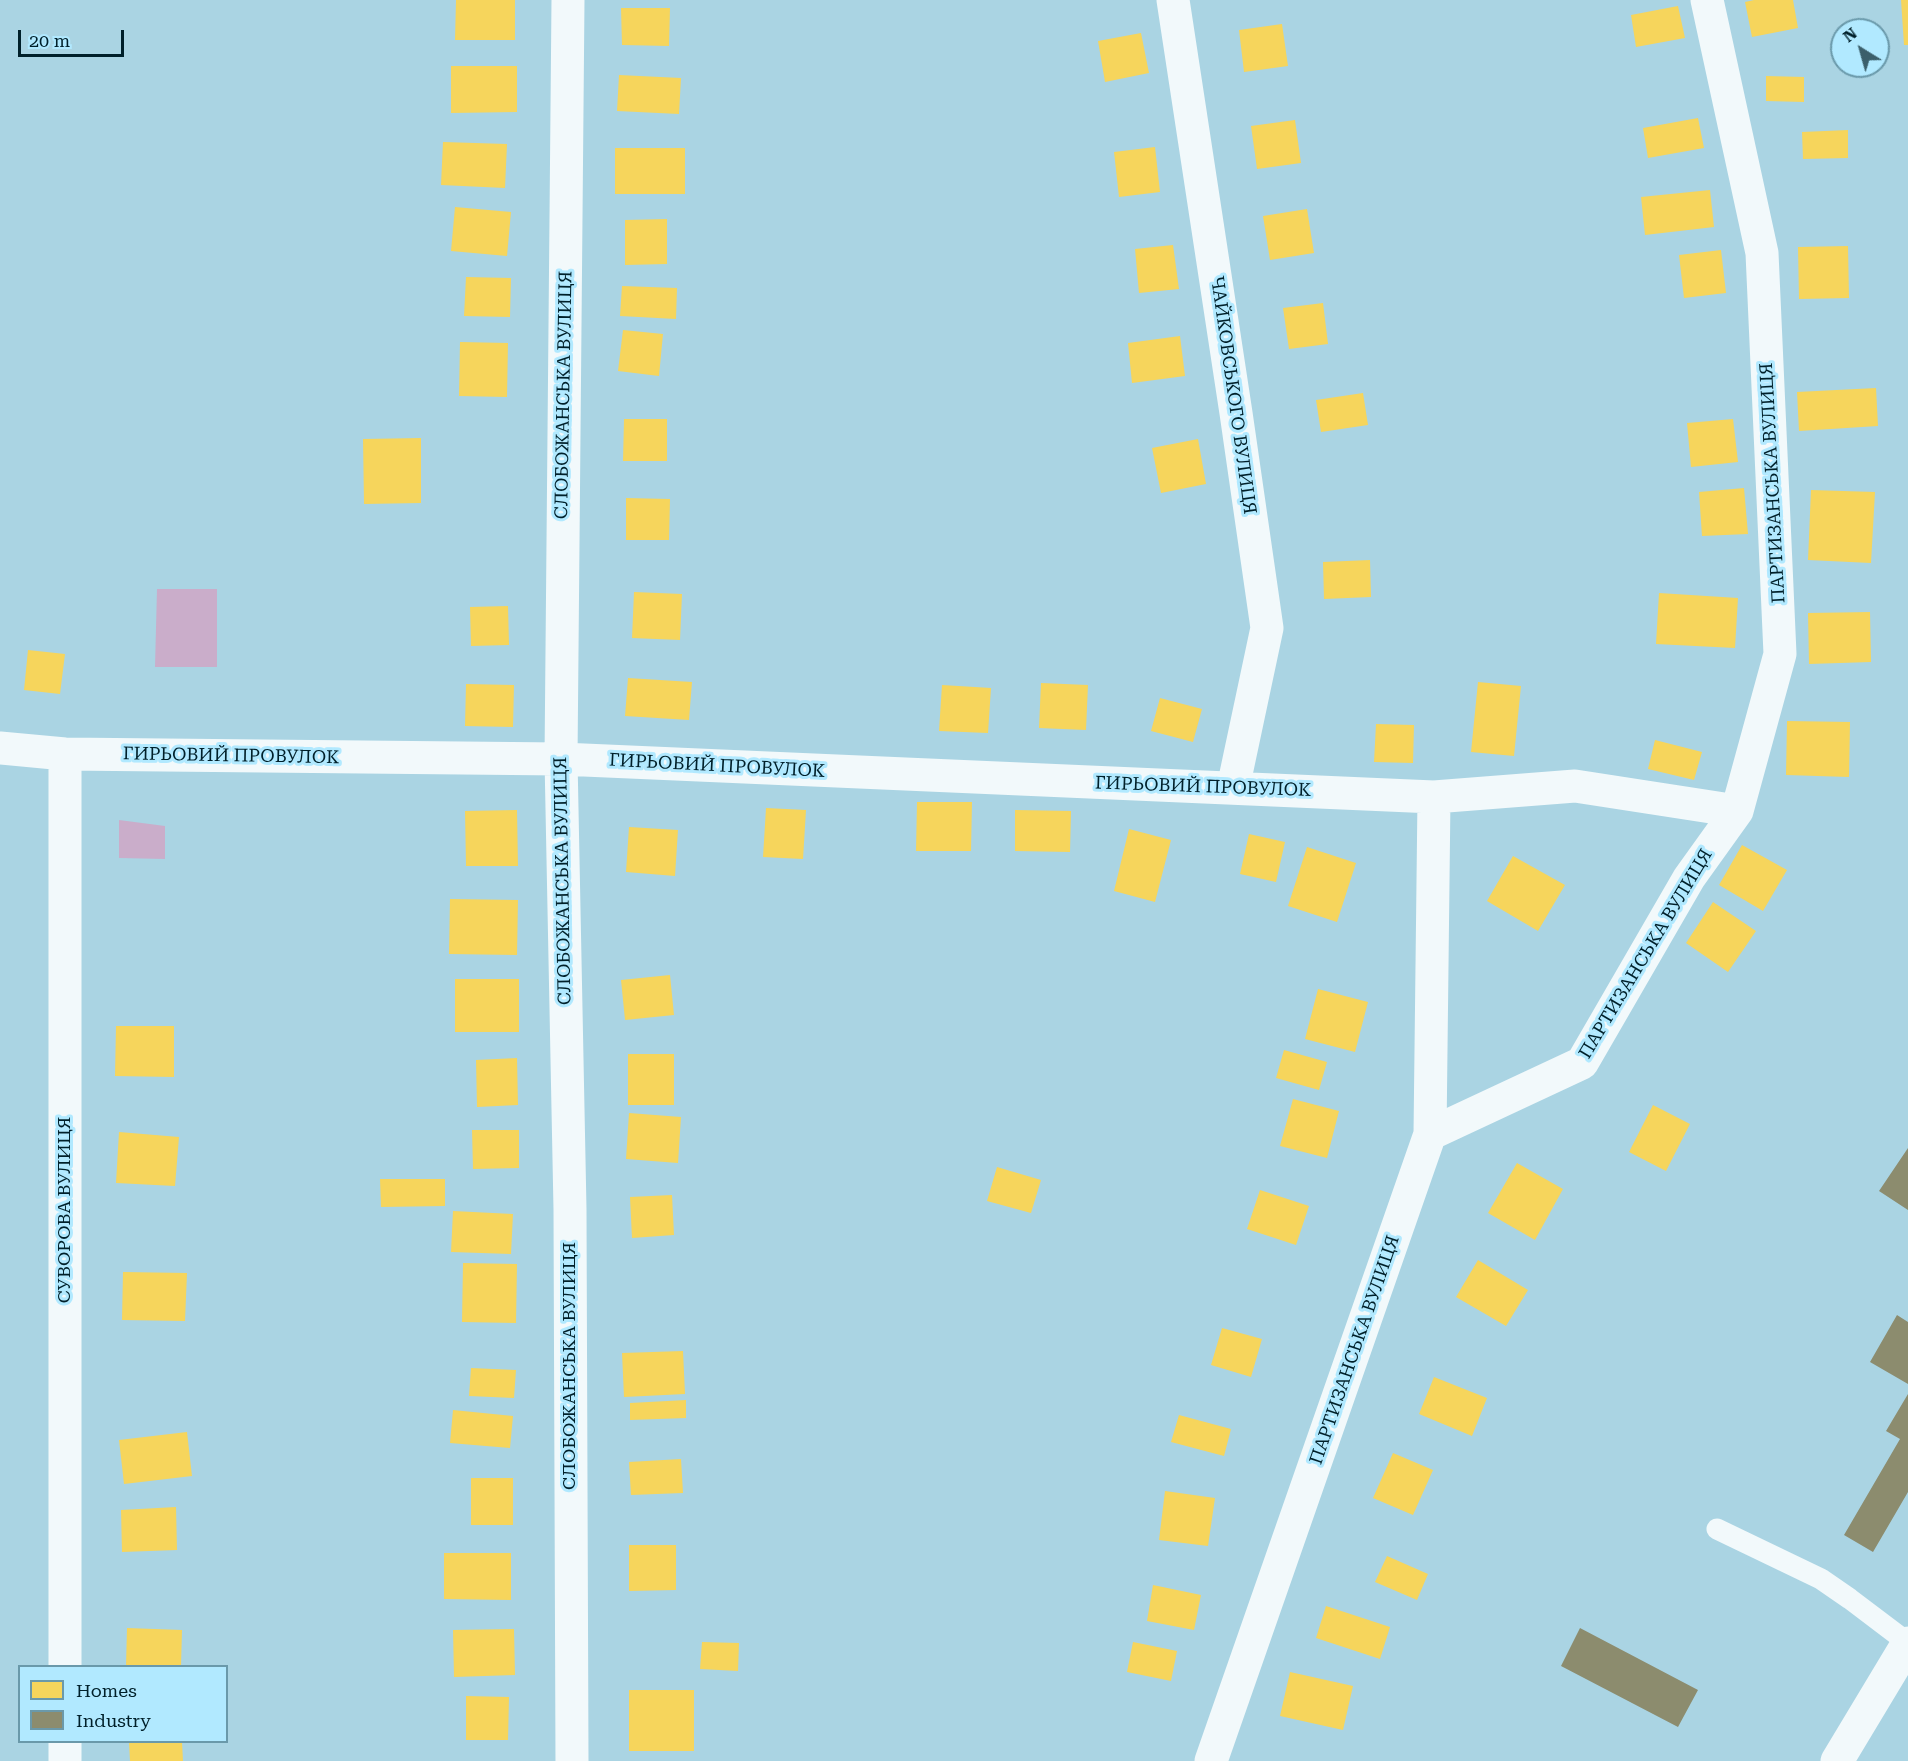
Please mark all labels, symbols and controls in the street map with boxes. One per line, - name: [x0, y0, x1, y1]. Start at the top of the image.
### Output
- scale bar: [21, 18, 128, 56]
- north arrow: [1830, 18, 1890, 78]
- text: N: [1839, 24, 1861, 46]
- text: 20 m: [29, 30, 70, 51]
- street label: СЛОБОЖАНСЬКА ВУЛИЦЯ: [551, 271, 577, 519]
- street label: ЧАЙКОВСЬКОГО ВУЛИЦЯ: [1206, 274, 1260, 516]
- street label: ПАРТИЗАНСЬКА ВУЛИЦЯ: [1756, 362, 1790, 604]
- street label: ГИРЬОВИЙ ПРОВУЛОК: [123, 743, 339, 769]
- street label: ГИРЬОВИЙ ПРОВУЛОК: [608, 750, 826, 782]
- street label: СЛОБОЖАНСЬКА ВУЛИЦЯ: [550, 757, 576, 1005]
- street label: ГИРЬОВИЙ ПРОВУЛОК: [1095, 772, 1311, 802]
- street label: ПАРТИЗАНСЬКА ВУЛИЦЯ: [1575, 845, 1717, 1063]
- street label: СУВОРОВА ВУЛИЦЯ: [54, 1117, 76, 1303]
- street label: ПАРТИЗАНСЬКА ВУЛИЦЯ: [1306, 1233, 1404, 1467]
- street label: СЛОБОЖАНСЬКА ВУЛИЦЯ: [559, 1242, 581, 1490]
- legend: [18, 1665, 228, 1743]
- text: Homes: [76, 1680, 137, 1701]
- text: Industry: [76, 1710, 151, 1731]

